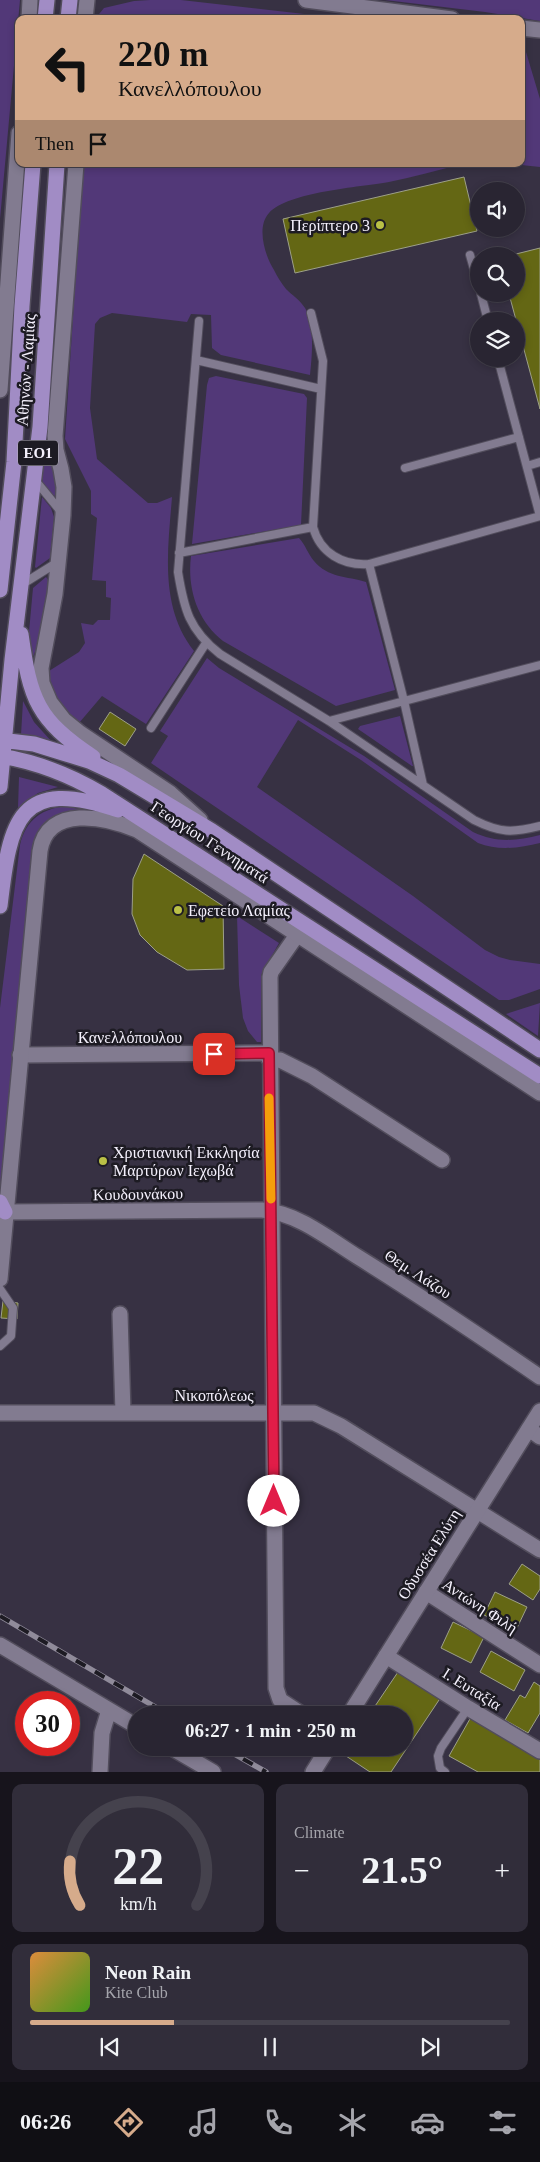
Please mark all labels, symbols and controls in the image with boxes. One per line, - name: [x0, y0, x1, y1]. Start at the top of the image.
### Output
- icon: left: [35, 35, 100, 100]
- text: 220 m: [118, 35, 208, 74]
- text: Κανελλόπουλου: [118, 76, 262, 101]
- icon: arrive: [84, 130, 112, 158]
- text: Then: [35, 133, 74, 154]
- map controls: [470, 182, 525, 367]
- button: sound: [470, 182, 525, 237]
- place label: Περίπτερο 3: [290, 217, 370, 235]
- marker: Περίπτερο 3: [374, 219, 386, 231]
- button: search: [470, 247, 525, 302]
- button: layers: [470, 312, 525, 367]
- street label: Αθηνών - Λαμίας: [14, 313, 39, 427]
- road number: ΕΟ1: [18, 440, 58, 466]
- street label: Γεωργίου Γεννηματά: [148, 798, 272, 887]
- place label: Εφετείο Λαμίας: [188, 902, 291, 920]
- marker: Εφετείο Λαμίας: [172, 904, 184, 916]
- street label: Κανελλόπουλου: [78, 1029, 182, 1046]
- pin: [193, 1033, 235, 1075]
- icon: arrive: [200, 1040, 228, 1068]
- place label: Χριστιανική Εκκλησία Μαρτύρων Ιεχωβά: [113, 1144, 260, 1180]
- marker: Χριστιανική Εκκλησία Μαρτύρων Ιεχωβά: [97, 1155, 109, 1167]
- street label: Κουδουνάκου: [93, 1185, 183, 1203]
- street label: Θεμ. Λάζου: [381, 1246, 455, 1303]
- street label: Νικοπόλεως: [175, 1387, 254, 1404]
- position arrow: [247, 1474, 299, 1526]
- street label: Οδυσσέα Ελύτη: [394, 1506, 464, 1603]
- street label: Αντώνη Φιλή: [439, 1575, 521, 1637]
- street label: Ι. Ευταξία: [440, 1664, 505, 1714]
- speed limit sign: 30: [15, 1691, 80, 1756]
- text: 06:27 · 1 min · 250 m: [185, 1720, 356, 1741]
- text: Climate: [294, 1824, 345, 1841]
- text: 22: [112, 1838, 164, 1895]
- text: 21.5°: [361, 1849, 443, 1891]
- text: −: [294, 1855, 310, 1886]
- text: +: [494, 1855, 510, 1886]
- text: km/h: [120, 1894, 156, 1914]
- text: Neon Rain: [105, 1962, 191, 1983]
- text: Kite Club: [105, 1984, 168, 2001]
- icon: previous: [96, 2033, 124, 2061]
- icon: pause: [256, 2033, 284, 2061]
- icon: next: [416, 2033, 444, 2061]
- icon: directions: [111, 2105, 146, 2140]
- icon: music: [186, 2105, 221, 2140]
- icon: phone: [261, 2105, 296, 2140]
- icon: climate: [335, 2105, 370, 2140]
- icon: car: [410, 2105, 445, 2140]
- icon: filters: [485, 2105, 520, 2140]
- text: 06:26: [20, 2109, 71, 2134]

